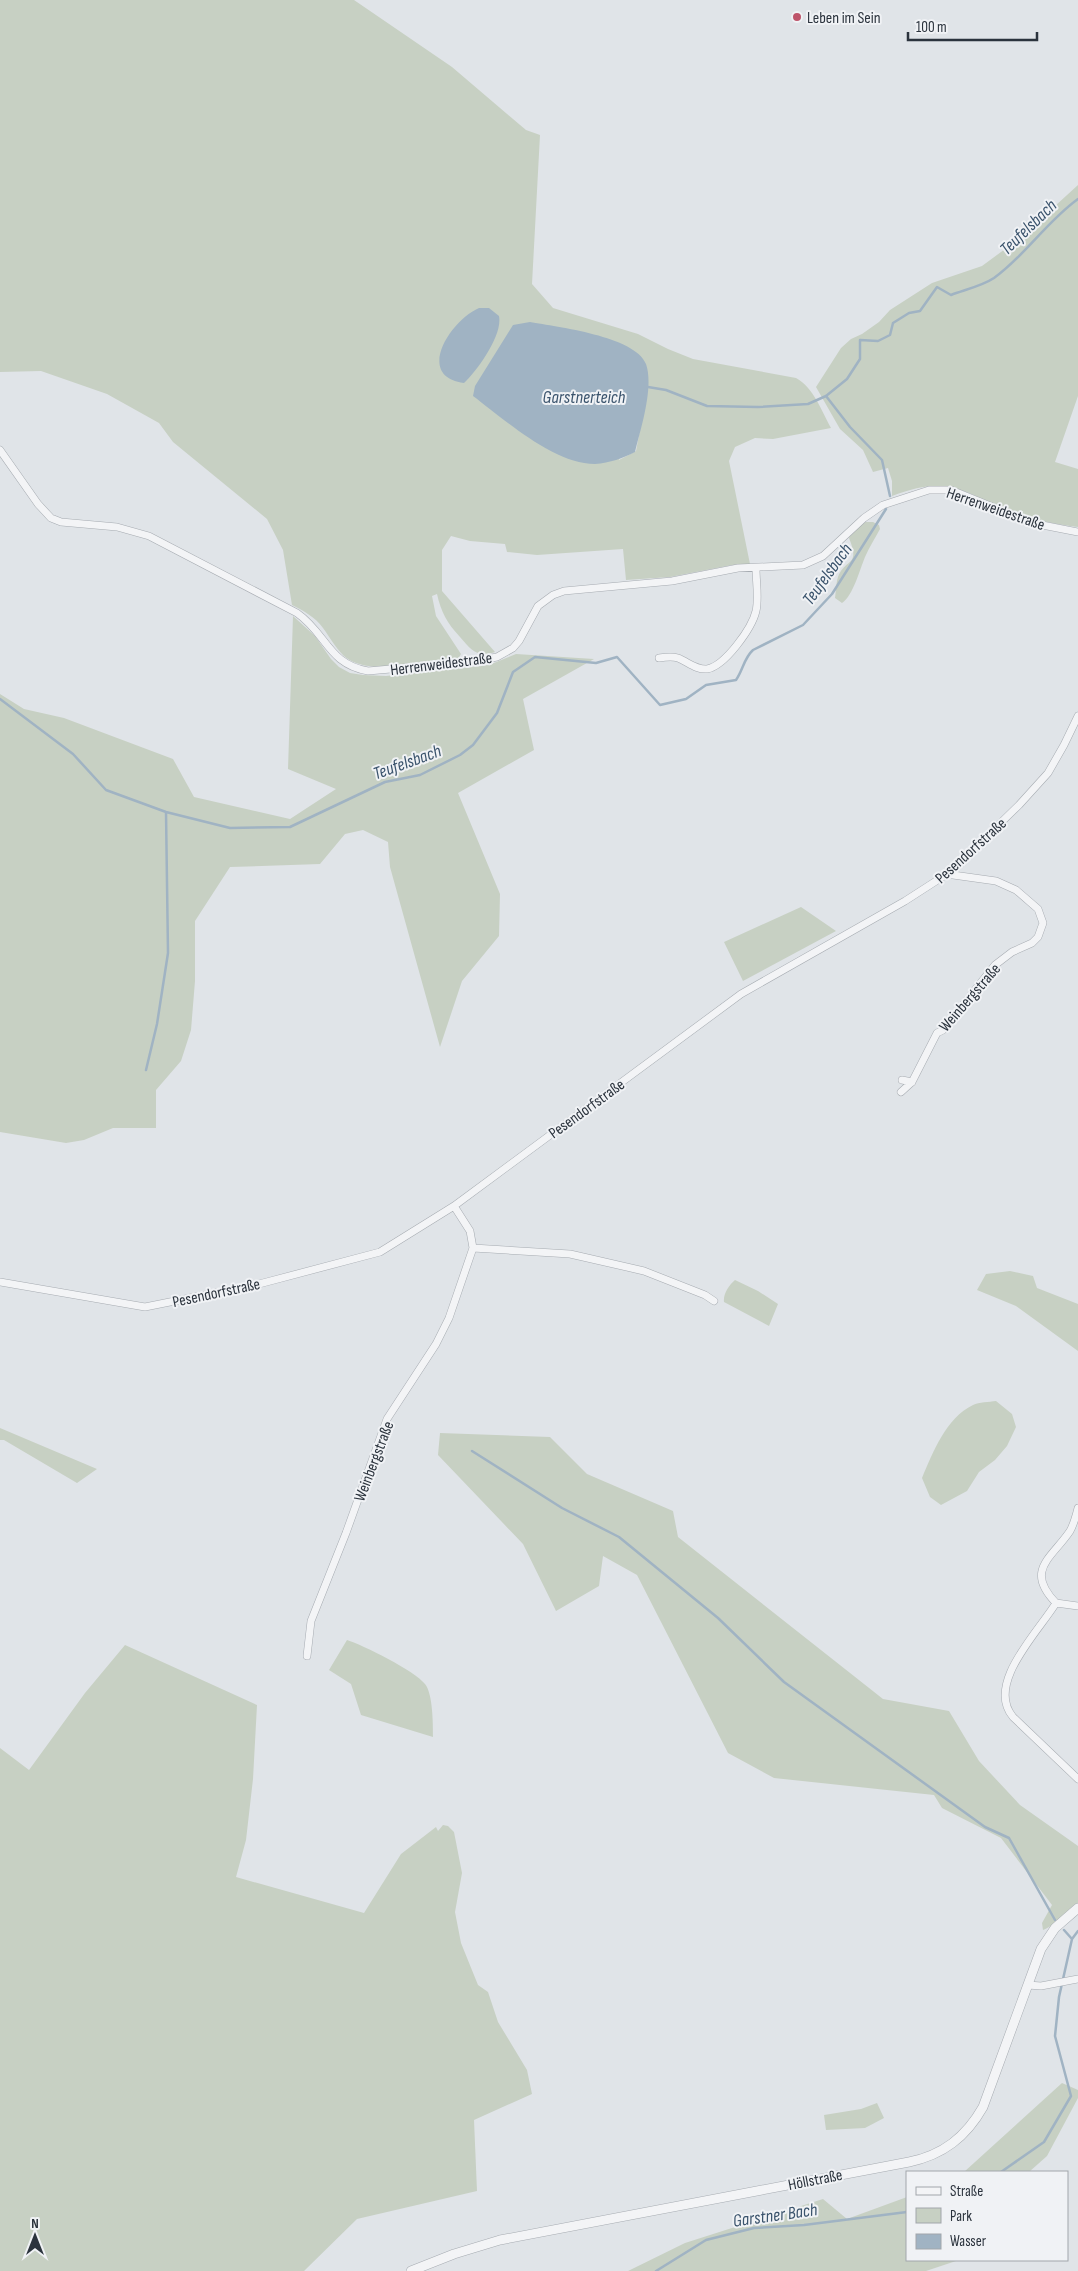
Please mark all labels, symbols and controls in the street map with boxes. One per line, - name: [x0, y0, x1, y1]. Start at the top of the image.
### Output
- place label: Leben im Sein: [807, 9, 881, 28]
- scale bar: [908, 10, 1037, 42]
- marker: Leben im Sein: [791, 11, 803, 23]
- text: 100 m: [916, 18, 947, 37]
- water label: Teufelsbach: [996, 195, 1061, 260]
- water label: Garstnerteich: [543, 387, 626, 408]
- street label: Herrenweidestraße: [944, 484, 1047, 535]
- water label: Teufelsbach: [798, 539, 857, 609]
- street label: Herrenweidestraße: [389, 649, 493, 680]
- water label: Teufelsbach: [370, 740, 445, 784]
- street label: Pesendorfstraße: [932, 814, 1011, 888]
- street label: Weinbergstraße: [935, 960, 1005, 1036]
- street label: Pesendorfstraße: [545, 1075, 629, 1143]
- street label: Pesendorfstraße: [171, 1275, 262, 1312]
- street label: Weinbergstraße: [350, 1419, 398, 1504]
- street label: Höllstraße: [786, 2166, 844, 2195]
- legend: [906, 2171, 1068, 2261]
- text: Straße: [950, 2182, 983, 2201]
- water label: Garstner Bach: [732, 2199, 819, 2232]
- text: Park: [950, 2207, 972, 2226]
- north arrow: [10, 2211, 60, 2261]
- text: N: [31, 2215, 39, 2232]
- text: Wasser: [950, 2232, 987, 2251]

